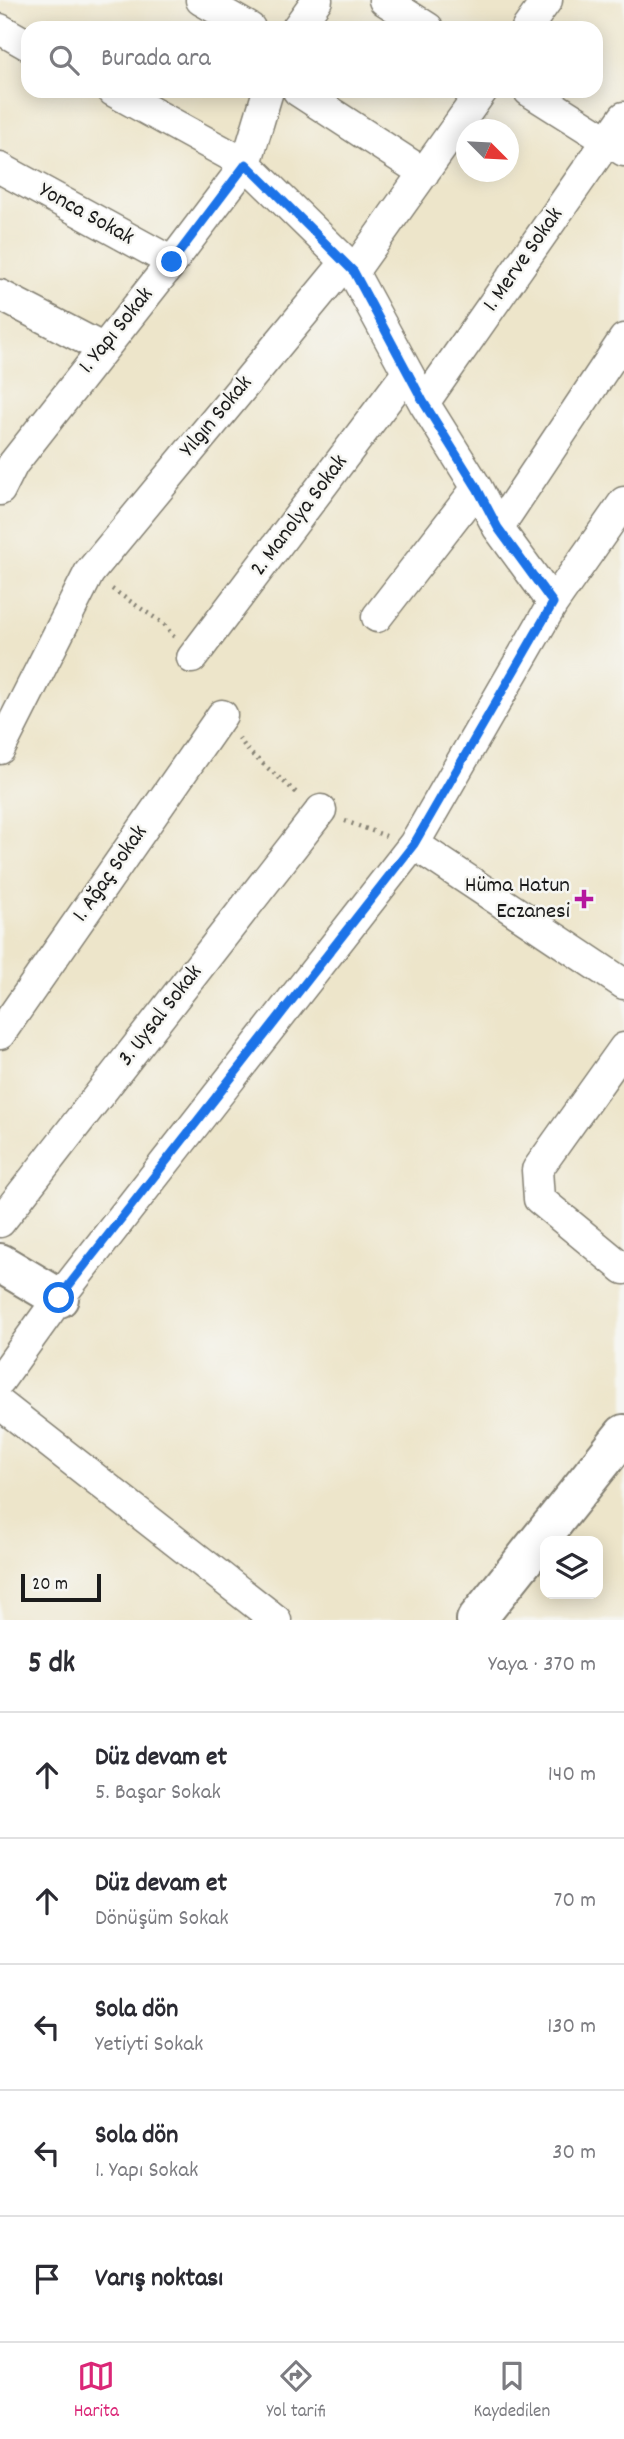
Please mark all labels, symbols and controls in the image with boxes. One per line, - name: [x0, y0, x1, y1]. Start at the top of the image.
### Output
- search box: [21, 21, 603, 98]
- icon: search: [45, 41, 83, 79]
- text: Burada ara: [101, 41, 211, 78]
- north arrow: [456, 119, 519, 182]
- street label: Yonca Sokak: [32, 175, 140, 255]
- street label: 1. Merve Sokak: [476, 201, 572, 319]
- route end: [156, 246, 187, 277]
- street label: 1. Yapı Sokak: [72, 280, 162, 382]
- street label: Yılgın Sokak: [173, 369, 261, 465]
- street label: 2. Manolya Sokak: [243, 448, 357, 584]
- street label: 1. Ağaç Sokak: [65, 819, 157, 929]
- place label: Hüma Hatun Eczanesi: [465, 870, 570, 929]
- marker: Hüma Hatun Eczanesi: [576, 891, 592, 907]
- street label: 3. Uysal Sokak: [111, 958, 211, 1074]
- route start: [43, 1282, 74, 1313]
- map controls: [540, 1536, 603, 1599]
- button: layers: [540, 1536, 603, 1599]
- scale bar: [21, 1571, 102, 1603]
- text: 20 m: [32, 1572, 68, 1599]
- text: 5 dk: [28, 1644, 75, 1687]
- text: Yaya · 370 m: [488, 1649, 596, 1682]
- text: Düz devam et: [95, 1740, 227, 1777]
- icon: ahead: [28, 1756, 66, 1794]
- text: 140 m: [548, 1759, 596, 1792]
- text: 5. Başar Sokak: [95, 1777, 221, 1810]
- text: Düz devam et: [95, 1866, 227, 1903]
- icon: ahead: [28, 1882, 66, 1920]
- text: 70 m: [554, 1885, 596, 1918]
- text: Dönüşüm Sokak: [95, 1903, 229, 1936]
- text: Sola dön: [95, 1992, 178, 2029]
- icon: left: [28, 2008, 66, 2046]
- text: 130 m: [547, 2011, 596, 2044]
- text: Yetiyti Sokak: [95, 2029, 204, 2062]
- text: Sola dön: [95, 2118, 178, 2155]
- icon: left: [28, 2134, 66, 2172]
- text: 30 m: [552, 2137, 596, 2170]
- text: 1. Yapı Sokak: [95, 2155, 198, 2188]
- icon: arrive: [28, 2260, 66, 2298]
- text: Varış noktası: [95, 2261, 223, 2298]
- tab: Harita: [74, 2357, 119, 2426]
- tab: Yol tarifi: [266, 2357, 326, 2426]
- tab: Kaydedilen: [473, 2357, 550, 2426]

